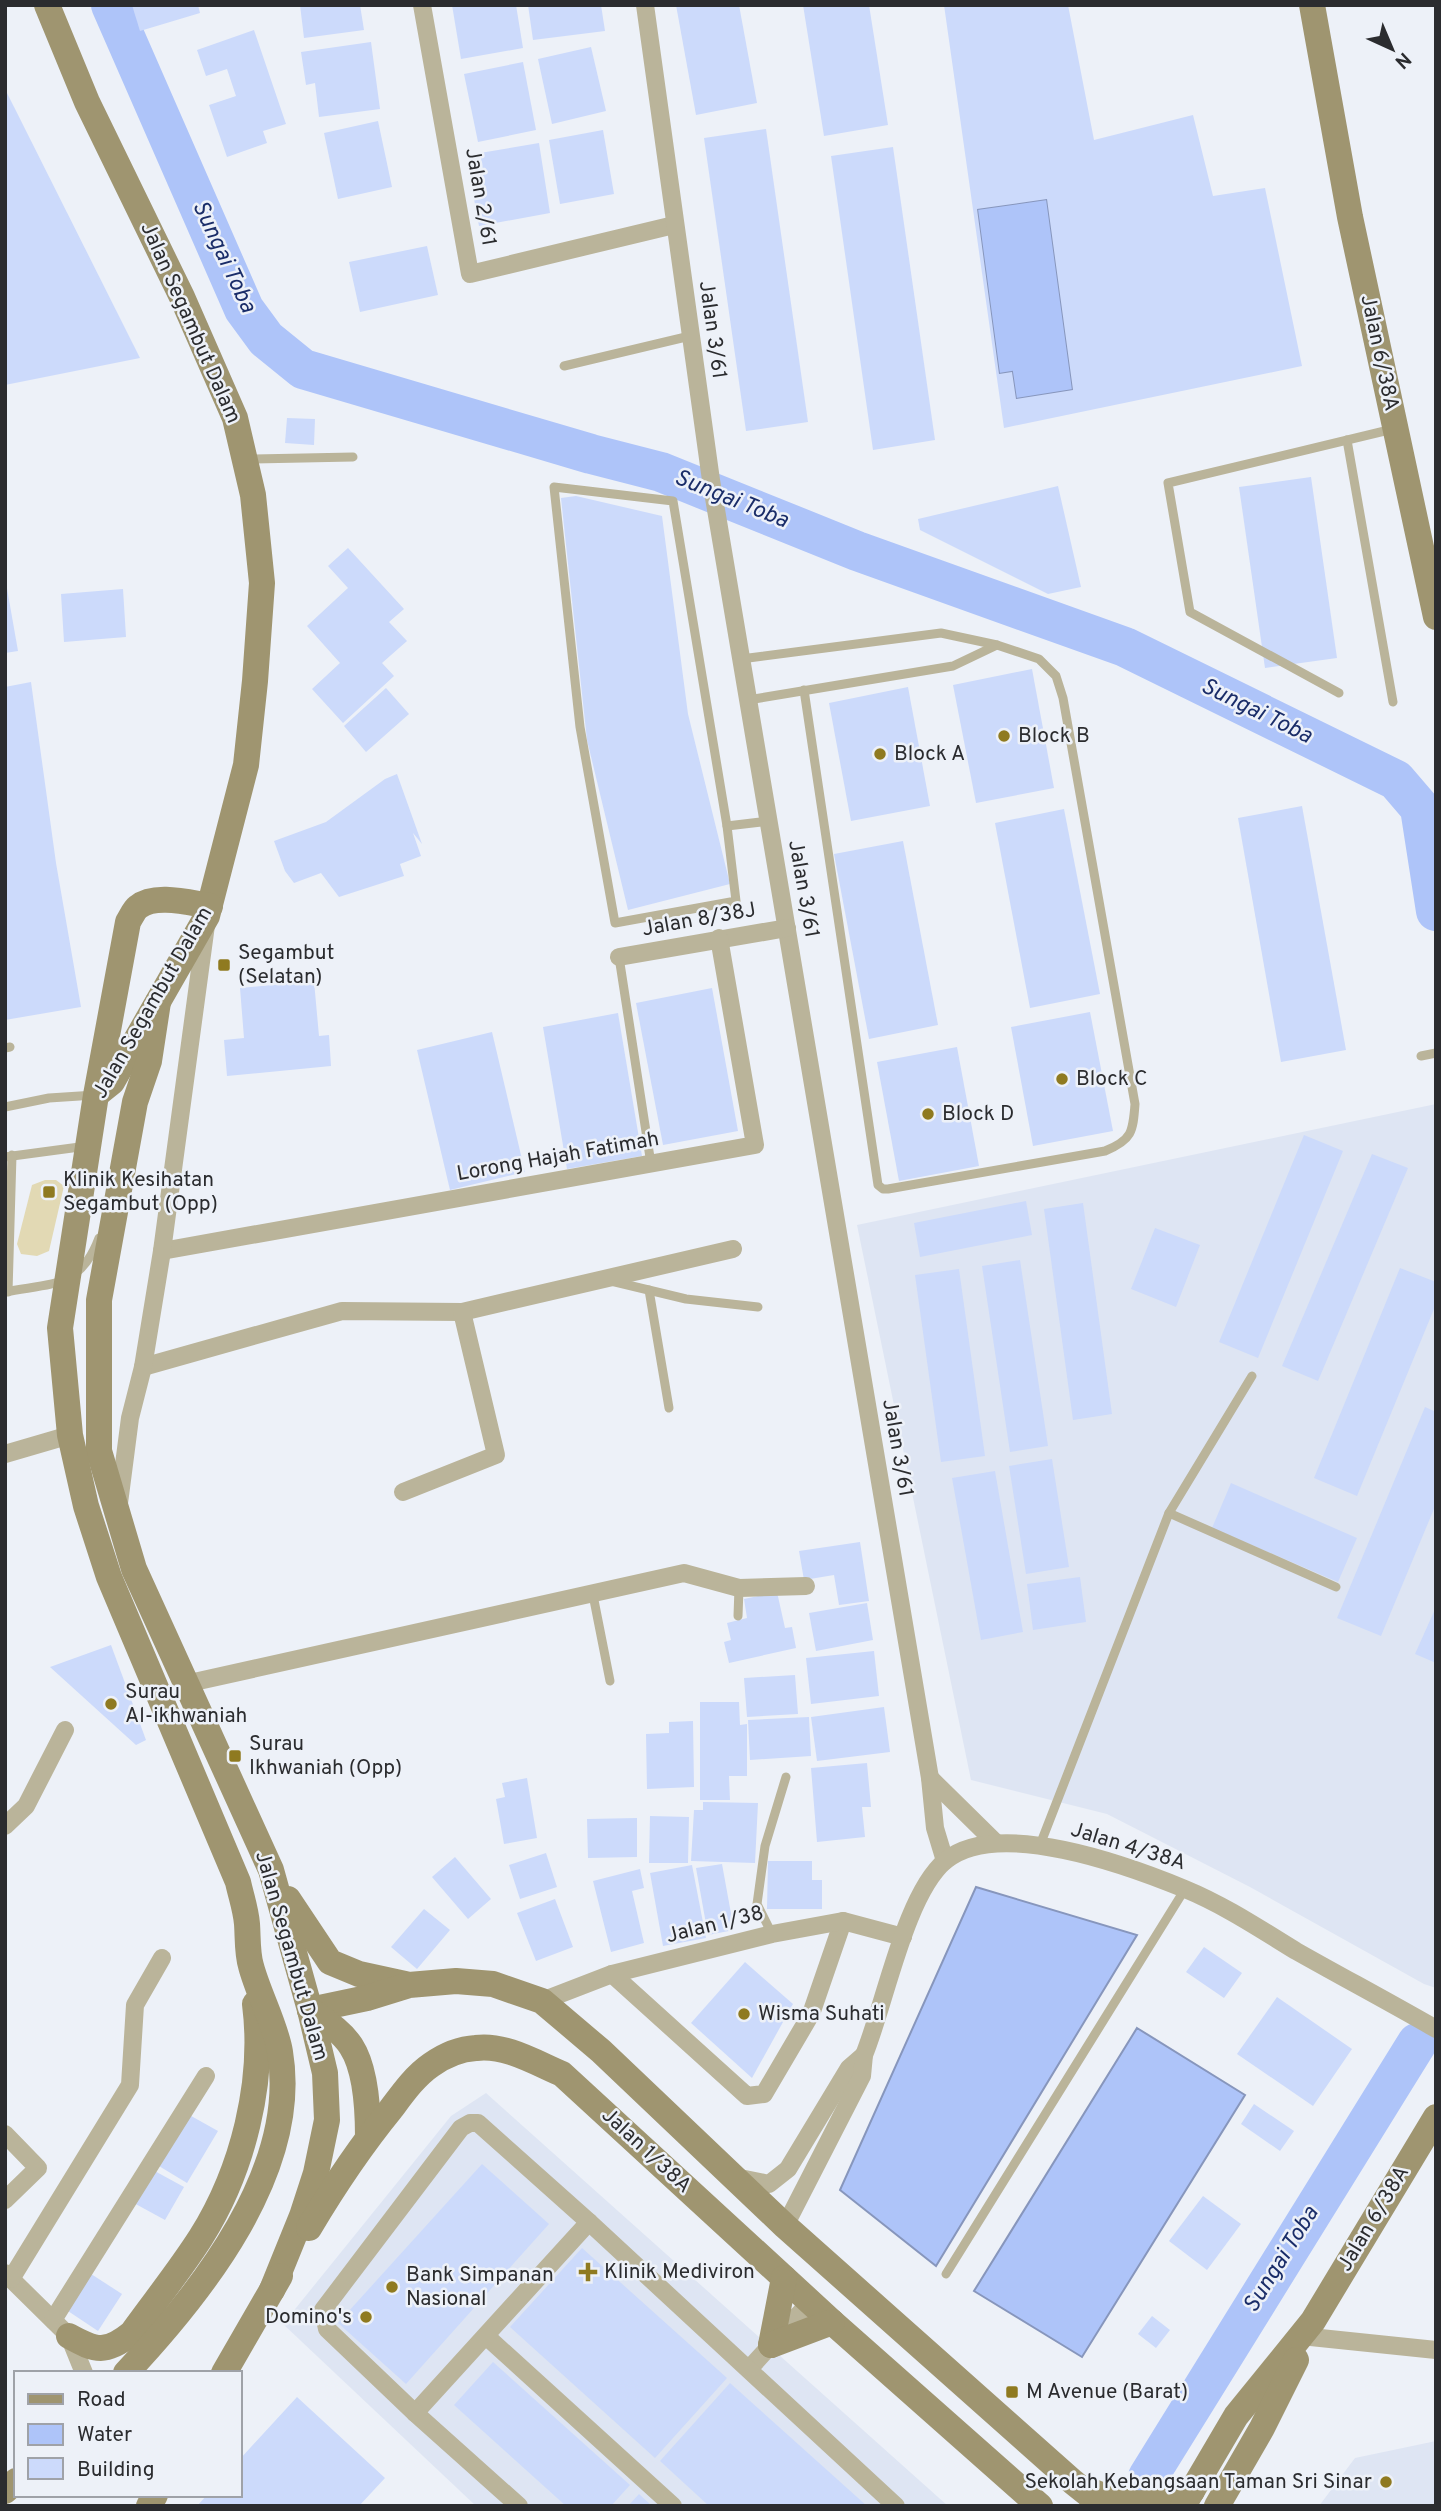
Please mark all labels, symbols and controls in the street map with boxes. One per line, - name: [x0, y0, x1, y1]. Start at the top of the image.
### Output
- north arrow: [1357, 14, 1427, 84]
- text: N: [1389, 46, 1416, 73]
- street label: Jalan 2/61: [458, 146, 502, 248]
- water label: Sungai Toba: [184, 196, 262, 318]
- street label: Jalan Segambut Dalam: [134, 218, 246, 428]
- street label: Jalan 3/61: [692, 279, 732, 381]
- street label: Jalan 6/38A: [1353, 292, 1405, 414]
- water label: Sungai Toba: [670, 464, 792, 536]
- water label: Sungai Toba: [1196, 673, 1317, 751]
- place label: Block B: [1018, 723, 1090, 750]
- marker: Block B: [996, 728, 1012, 744]
- place label: Block A: [894, 741, 965, 768]
- marker: Block A: [872, 746, 888, 762]
- street label: Jalan 3/61: [781, 838, 825, 940]
- street label: Jalan 8/38J: [640, 897, 758, 943]
- street label: Jalan Segambut Dalam: [87, 902, 219, 1104]
- place label: Segambut (Selatan): [238, 940, 335, 991]
- marker: Segambut (Selatan): [216, 957, 232, 973]
- place label: Block C: [1076, 1066, 1148, 1093]
- marker: Block C: [1054, 1071, 1070, 1087]
- place label: Block D: [942, 1101, 1014, 1128]
- marker: Block D: [920, 1106, 936, 1122]
- street label: Lorong Hajah Fatimah: [455, 1126, 661, 1188]
- place label: Klinik Kesihatan Segambut (Opp): [63, 1167, 218, 1218]
- marker: Klinik Kesihatan Segambut (Opp): [41, 1184, 57, 1200]
- street label: Jalan 3/61: [875, 1397, 919, 1499]
- place label: Surau Al-ikhwaniah: [125, 1679, 247, 1730]
- marker: Surau Al-ikhwaniah: [103, 1696, 119, 1712]
- place label: Surau Ikhwaniah (Opp): [249, 1731, 402, 1782]
- marker: Surau Ikhwaniah (Opp): [227, 1748, 243, 1764]
- street label: Jalan 4/38A: [1067, 1817, 1189, 1877]
- street label: Jalan Segambut Dalam: [248, 1848, 334, 2064]
- street label: Jalan 1/38: [663, 1900, 767, 1950]
- place label: Wisma Suhati: [758, 2001, 885, 2028]
- marker: Wisma Suhati: [736, 2006, 752, 2022]
- street label: Jalan 1/38A: [595, 2102, 697, 2200]
- street label: Jalan 6/38A: [1332, 2161, 1416, 2277]
- water label: Sungai Toba: [1238, 2201, 1326, 2319]
- place label: Klinik Mediviron: [604, 2259, 755, 2286]
- place label: Bank Simpanan Nasional: [406, 2262, 554, 2313]
- marker: Klinik Mediviron: [578, 2262, 598, 2282]
- marker: Bank Simpanan Nasional: [384, 2279, 400, 2295]
- place label: Domino's: [265, 2304, 352, 2331]
- marker: Domino's: [358, 2309, 374, 2325]
- legend: [14, 2371, 242, 2497]
- place label: M Avenue (Barat): [1026, 2379, 1188, 2406]
- marker: M Avenue (Barat): [1004, 2384, 1020, 2400]
- text: Road: [77, 2387, 126, 2414]
- text: Water: [77, 2422, 132, 2449]
- text: Building: [77, 2457, 155, 2484]
- place label: Sekolah Kebangsaan Taman Sri Sinar: [1025, 2469, 1372, 2496]
- marker: Sekolah Kebangsaan Taman Sri Sinar: [1378, 2474, 1394, 2490]

